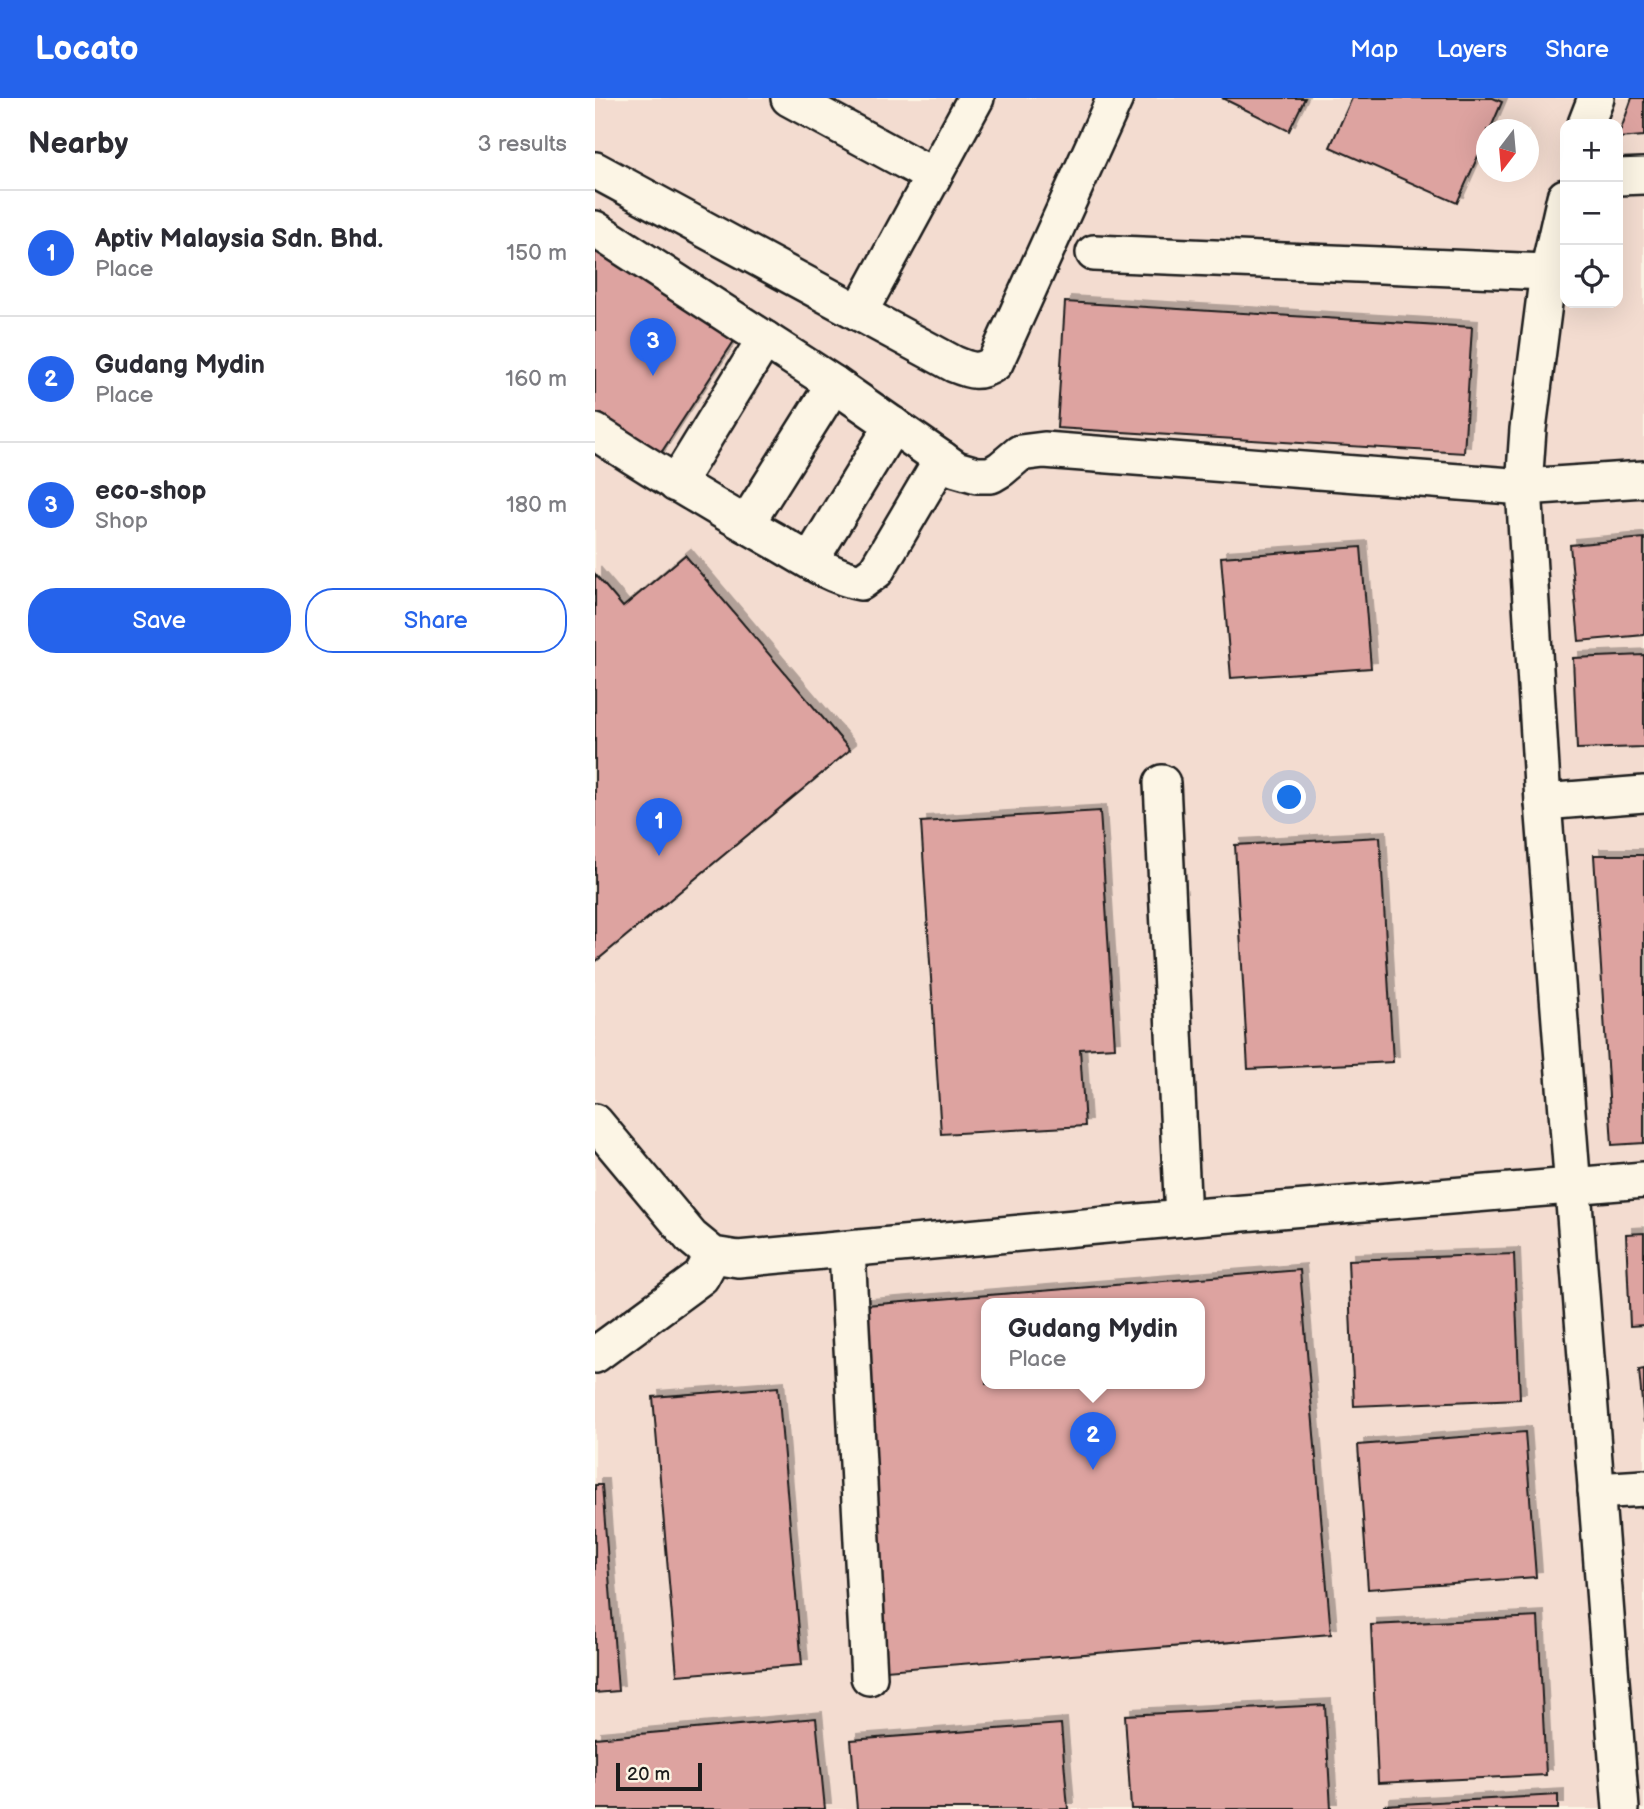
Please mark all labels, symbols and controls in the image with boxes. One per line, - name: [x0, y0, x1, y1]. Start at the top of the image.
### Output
- text: Locato: [35, 29, 139, 69]
- text: Map: [1350, 35, 1398, 64]
- text: Layers: [1436, 35, 1507, 64]
- text: Share: [1545, 35, 1609, 64]
- north arrow: [1476, 119, 1539, 182]
- map controls: [1560, 119, 1623, 308]
- button: +: [1560, 119, 1623, 182]
- text: Nearby: [28, 126, 128, 162]
- text: 3 results: [478, 130, 567, 158]
- button: −: [1560, 182, 1623, 245]
- text: Aptiv Malaysia Sdn. Bhd.: [95, 224, 383, 255]
- text: 1: [46, 239, 56, 267]
- text: 150 m: [506, 239, 567, 267]
- button: locate: [1560, 245, 1623, 308]
- text: Place: [95, 255, 153, 283]
- pin: 3: [630, 318, 676, 376]
- text: Gudang Mydin: [95, 350, 265, 381]
- text: 2: [44, 365, 58, 393]
- text: 160 m: [505, 365, 567, 393]
- text: Place: [95, 381, 153, 409]
- text: eco-shop: [95, 476, 206, 507]
- text: 3: [44, 491, 58, 519]
- text: 180 m: [506, 491, 567, 519]
- text: Shop: [95, 507, 148, 535]
- button: Save: [28, 588, 291, 653]
- button: Share: [305, 588, 567, 653]
- your location: [1272, 780, 1306, 814]
- pin: 1: [636, 798, 682, 856]
- popup: [981, 1298, 1205, 1389]
- text: Gudang Mydin: [1008, 1314, 1178, 1345]
- text: Place: [1008, 1345, 1066, 1373]
- pin: 2: [1070, 1412, 1116, 1470]
- scale bar: [616, 1760, 702, 1792]
- text: 20 m: [627, 1763, 670, 1786]

